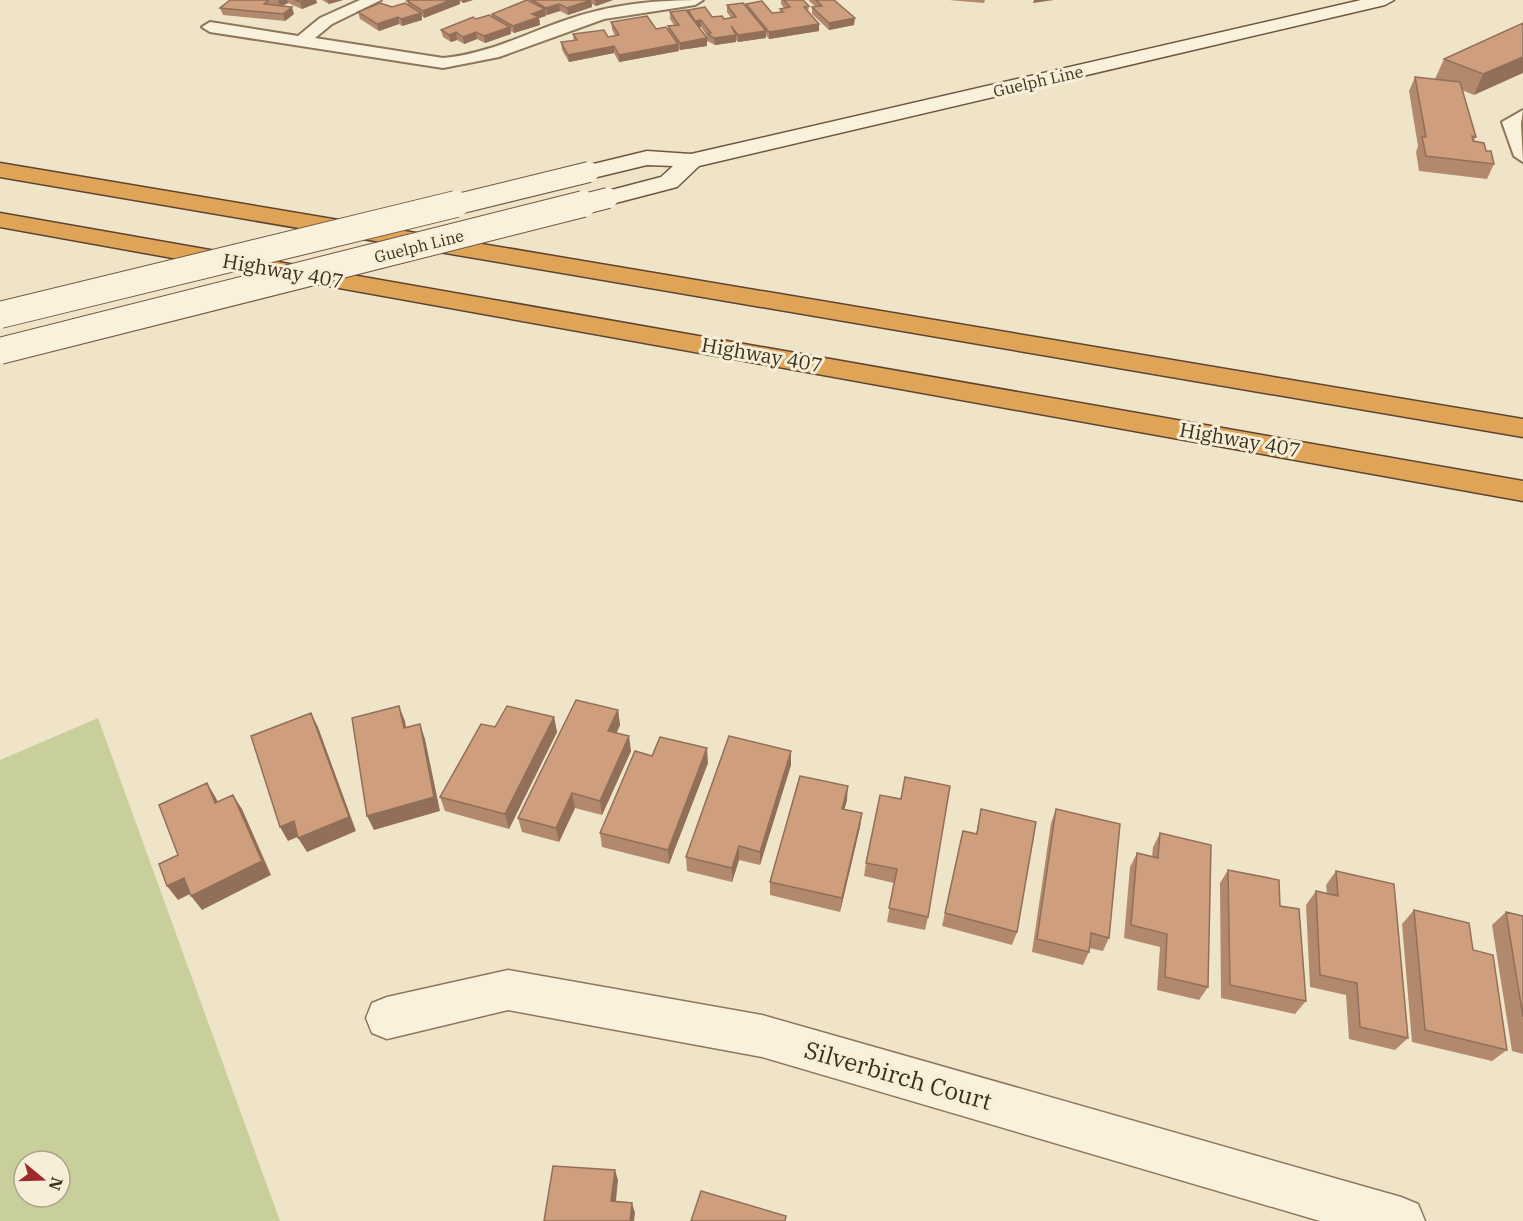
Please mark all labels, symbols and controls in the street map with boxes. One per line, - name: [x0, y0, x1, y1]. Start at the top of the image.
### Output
- street label: Guelph Line: [991, 61, 1085, 101]
- street label: Guelph Line: [372, 225, 466, 267]
- street label: Highway 407: [220, 247, 346, 294]
- street label: Highway 407: [699, 331, 825, 378]
- street label: Highway 407: [1177, 416, 1303, 463]
- street label: Silverbirch Court: [801, 1033, 996, 1117]
- north arrow: [12, 1149, 72, 1209]
- text: N: [45, 1175, 68, 1193]

